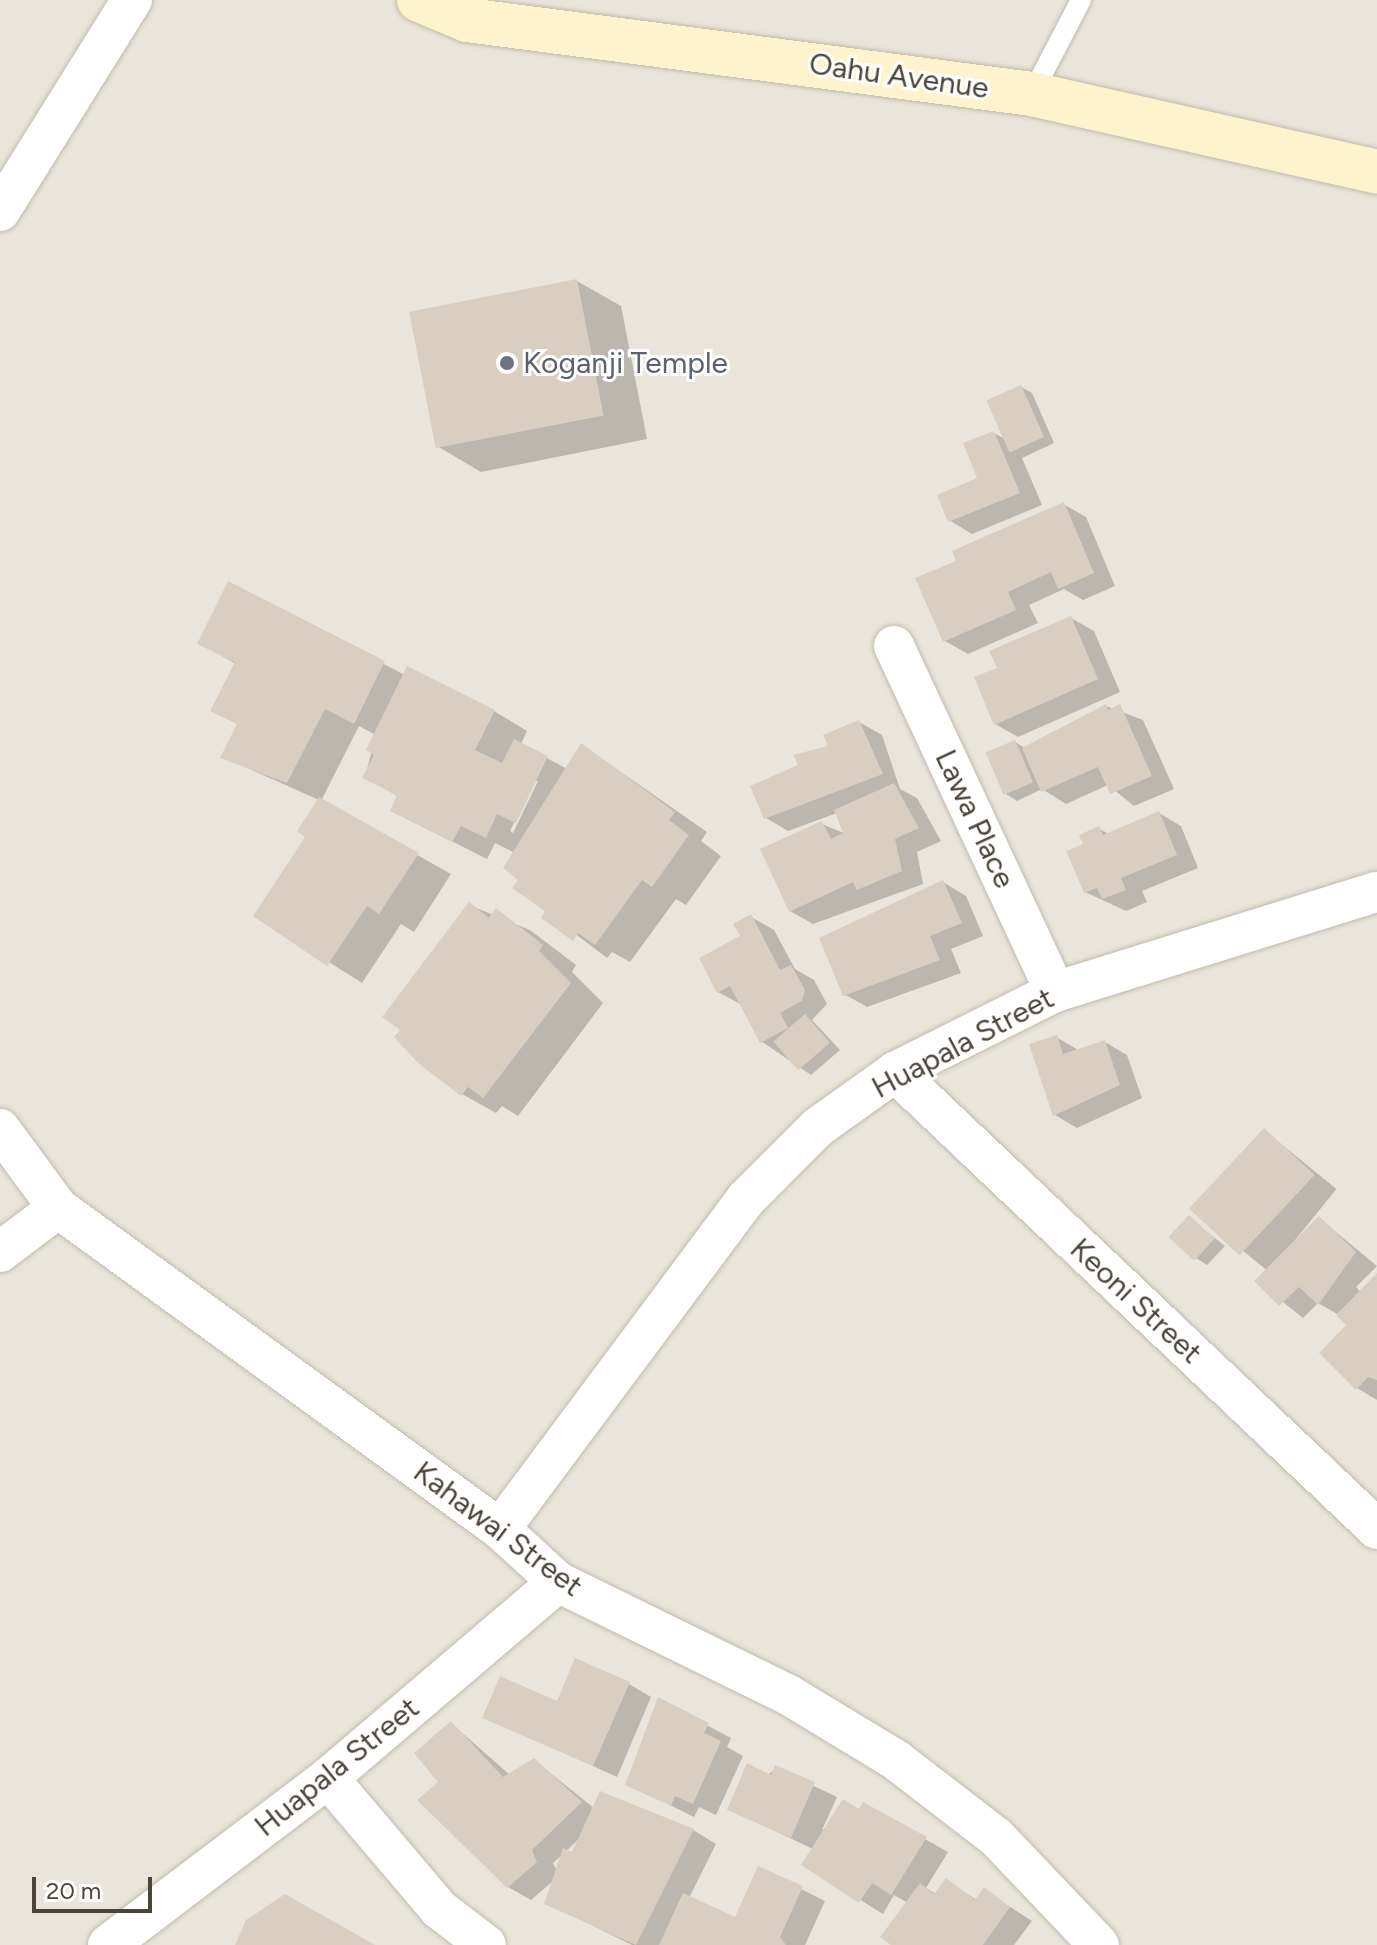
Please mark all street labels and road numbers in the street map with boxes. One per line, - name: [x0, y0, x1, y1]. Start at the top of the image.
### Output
- street label: Oahu Avenue: [807, 46, 991, 106]
- street label: Lawa Place: [927, 744, 1023, 894]
- street label: Huapala Street: [866, 980, 1060, 1106]
- street label: Keoni Street: [1063, 1231, 1209, 1371]
- street label: Kahawai Street: [407, 1454, 589, 1604]
- street label: Huapala Street: [248, 1690, 426, 1844]

